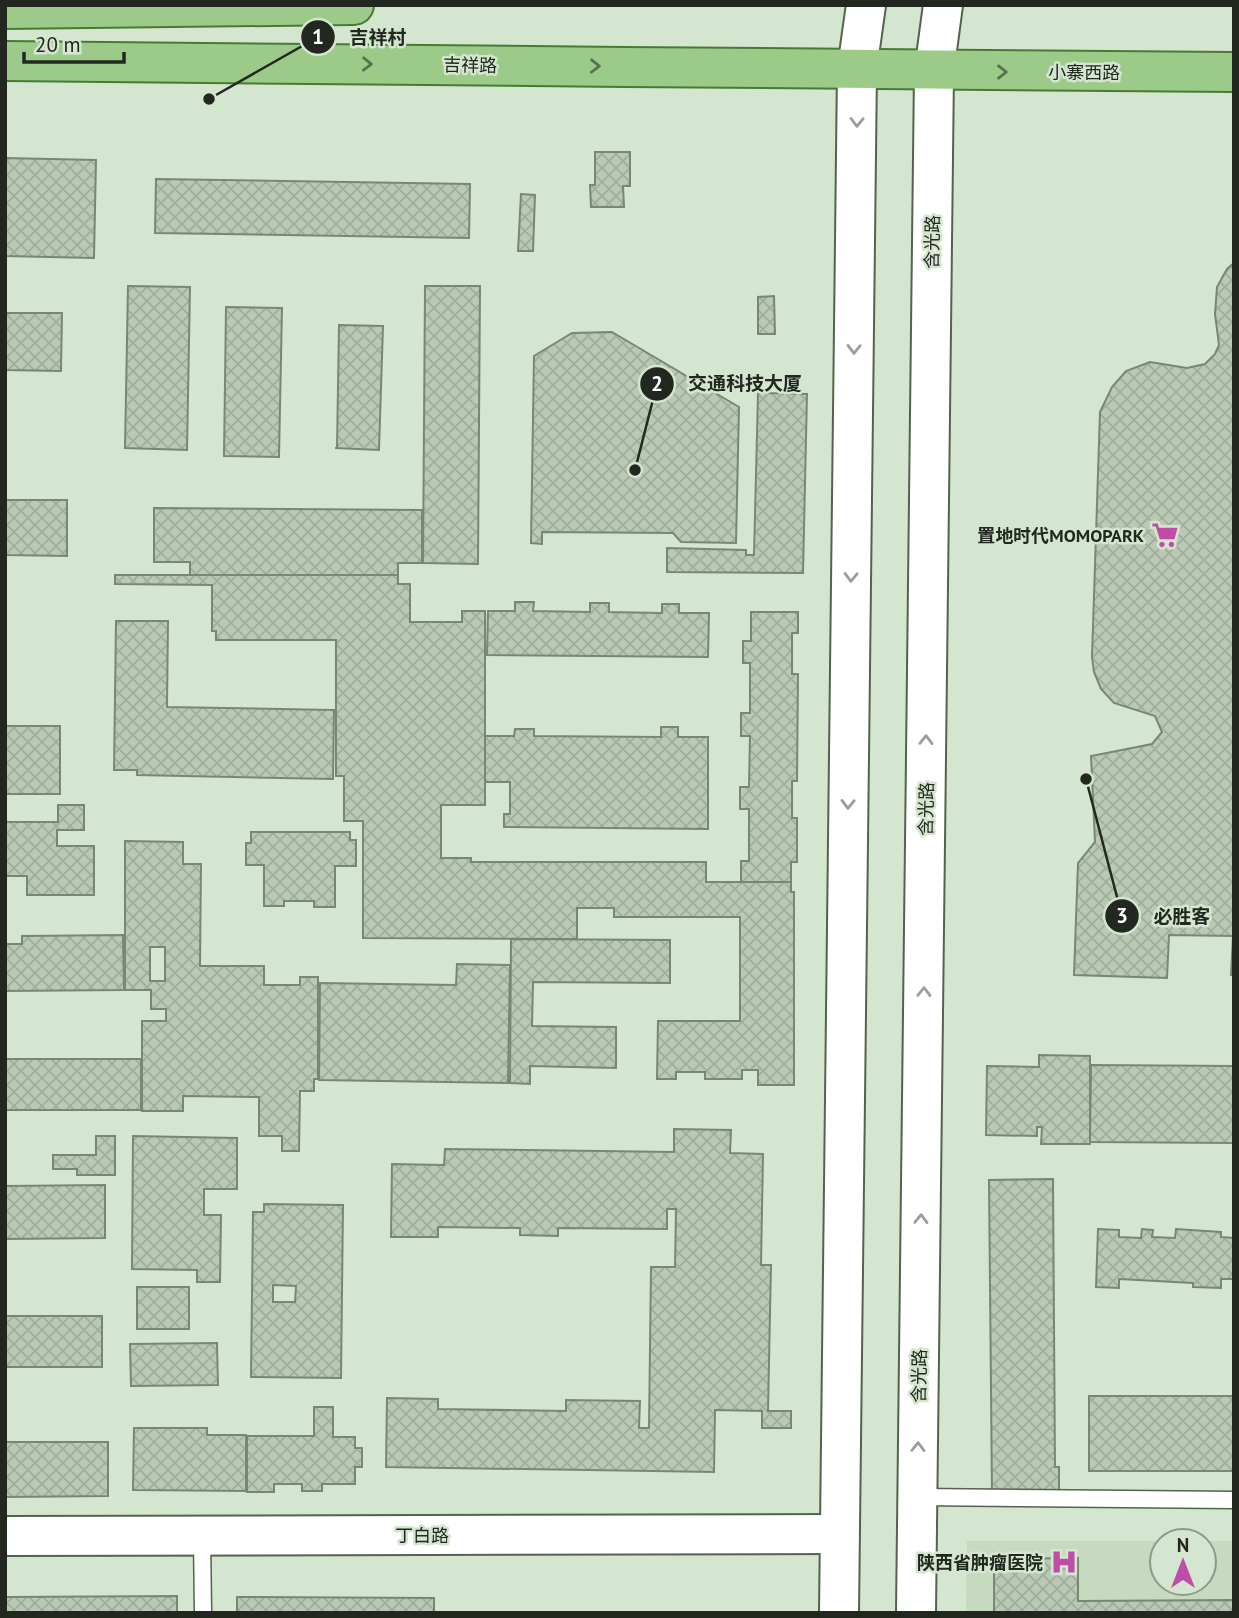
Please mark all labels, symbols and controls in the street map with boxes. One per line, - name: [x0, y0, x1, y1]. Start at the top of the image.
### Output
- callout: 吉祥村: [301, 17, 421, 57]
- scale bar: [24, 21, 124, 65]
- text: 1: [312, 23, 324, 50]
- text: 吉祥村: [349, 25, 407, 49]
- text: 20 m: [35, 31, 81, 58]
- street label: 吉祥路: [443, 53, 497, 77]
- one-way arrow: [363, 56, 373, 72]
- one-way arrow: [590, 58, 601, 74]
- street label: 小寨西路: [1048, 61, 1120, 84]
- one-way arrow: [997, 64, 1008, 80]
- one-way arrow: [849, 117, 864, 128]
- street label: 含光路: [920, 215, 944, 269]
- one-way arrow: [846, 345, 862, 355]
- callout: 交通科技大厦: [639, 364, 816, 404]
- text: 2: [651, 370, 663, 397]
- text: 交通科技大厦: [688, 371, 802, 395]
- supermarket icon: 置地时代MOMOPARK: [1150, 520, 1180, 550]
- place label: 置地时代MOMOPARK: [977, 524, 1144, 547]
- one-way arrow: [843, 572, 859, 583]
- one-way arrow: [919, 734, 934, 745]
- street label: 含光路: [914, 782, 938, 836]
- one-way arrow: [840, 800, 856, 810]
- callout: 必胜客: [1104, 896, 1224, 936]
- text: 3: [1116, 902, 1128, 929]
- text: 必胜客: [1153, 904, 1211, 928]
- one-way arrow: [916, 986, 931, 997]
- one-way arrow: [913, 1213, 929, 1224]
- street label: 含光路: [907, 1349, 931, 1403]
- one-way arrow: [910, 1441, 926, 1451]
- street label: 丁白路: [395, 1524, 449, 1547]
- north arrow: [1148, 1527, 1218, 1597]
- text: N: [1177, 1533, 1189, 1557]
- hospital icon: 陕西省肿瘤医院: [1049, 1547, 1079, 1577]
- place label: 陕西省肿瘤医院: [917, 1551, 1043, 1574]

